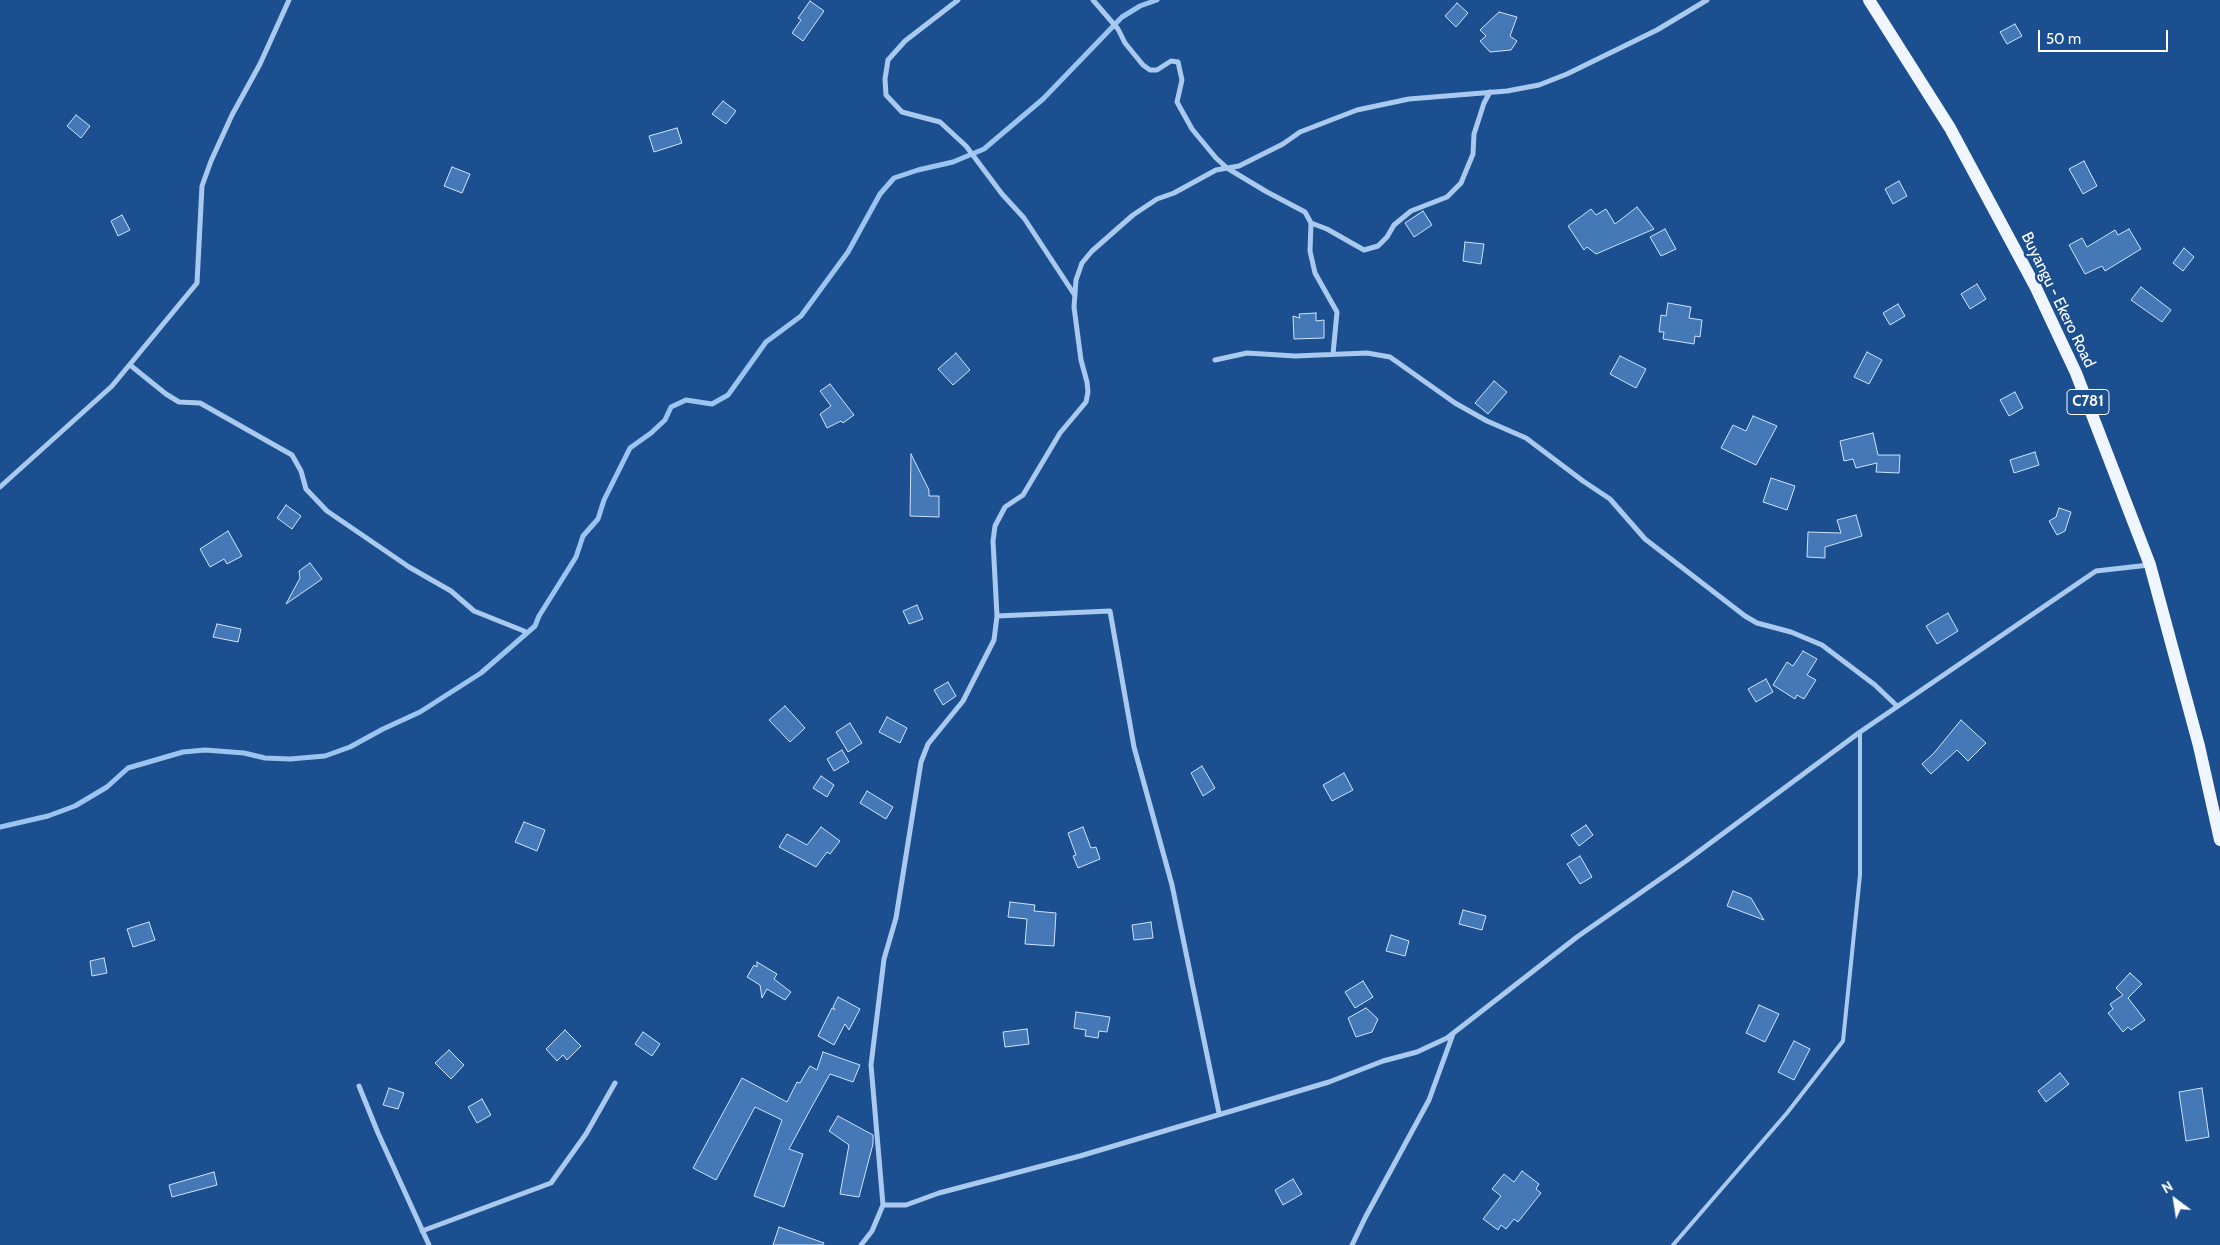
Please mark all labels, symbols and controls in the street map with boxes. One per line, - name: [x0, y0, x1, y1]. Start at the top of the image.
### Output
- scale bar: [2040, 20, 2170, 52]
- text: 50 m: [2046, 30, 2081, 48]
- street label: Buyangu - Ekero Road: [2017, 229, 2099, 371]
- road number: C781: [2067, 390, 2109, 414]
- north arrow: [2150, 1175, 2200, 1225]
- text: N: [2158, 1177, 2176, 1197]

